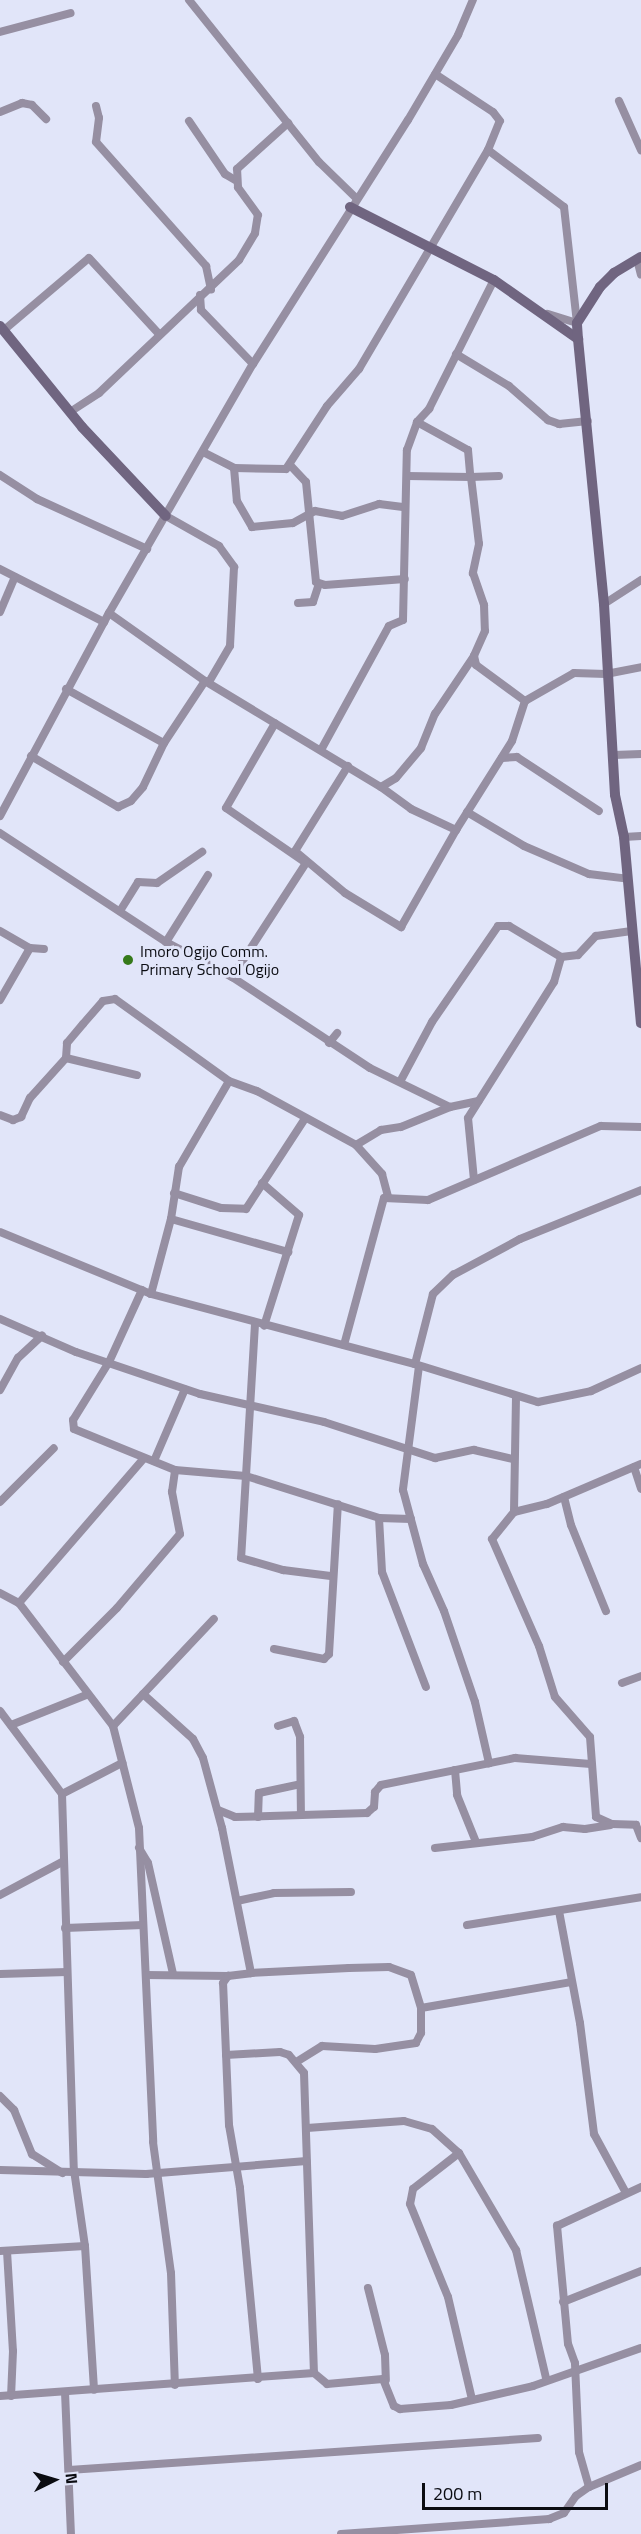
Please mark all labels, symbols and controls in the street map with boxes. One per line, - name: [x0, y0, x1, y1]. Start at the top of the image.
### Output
- place label: Imoro Ogijo Comm. Primary School Ogijo: [140, 941, 279, 979]
- marker: Imoro Ogijo Comm. Primary School Ogijo: [121, 953, 135, 967]
- north arrow: [24, 2450, 84, 2510]
- scale bar: [425, 2471, 611, 2509]
- text: N: [59, 2472, 84, 2485]
- text: 200 m: [433, 2480, 482, 2507]

